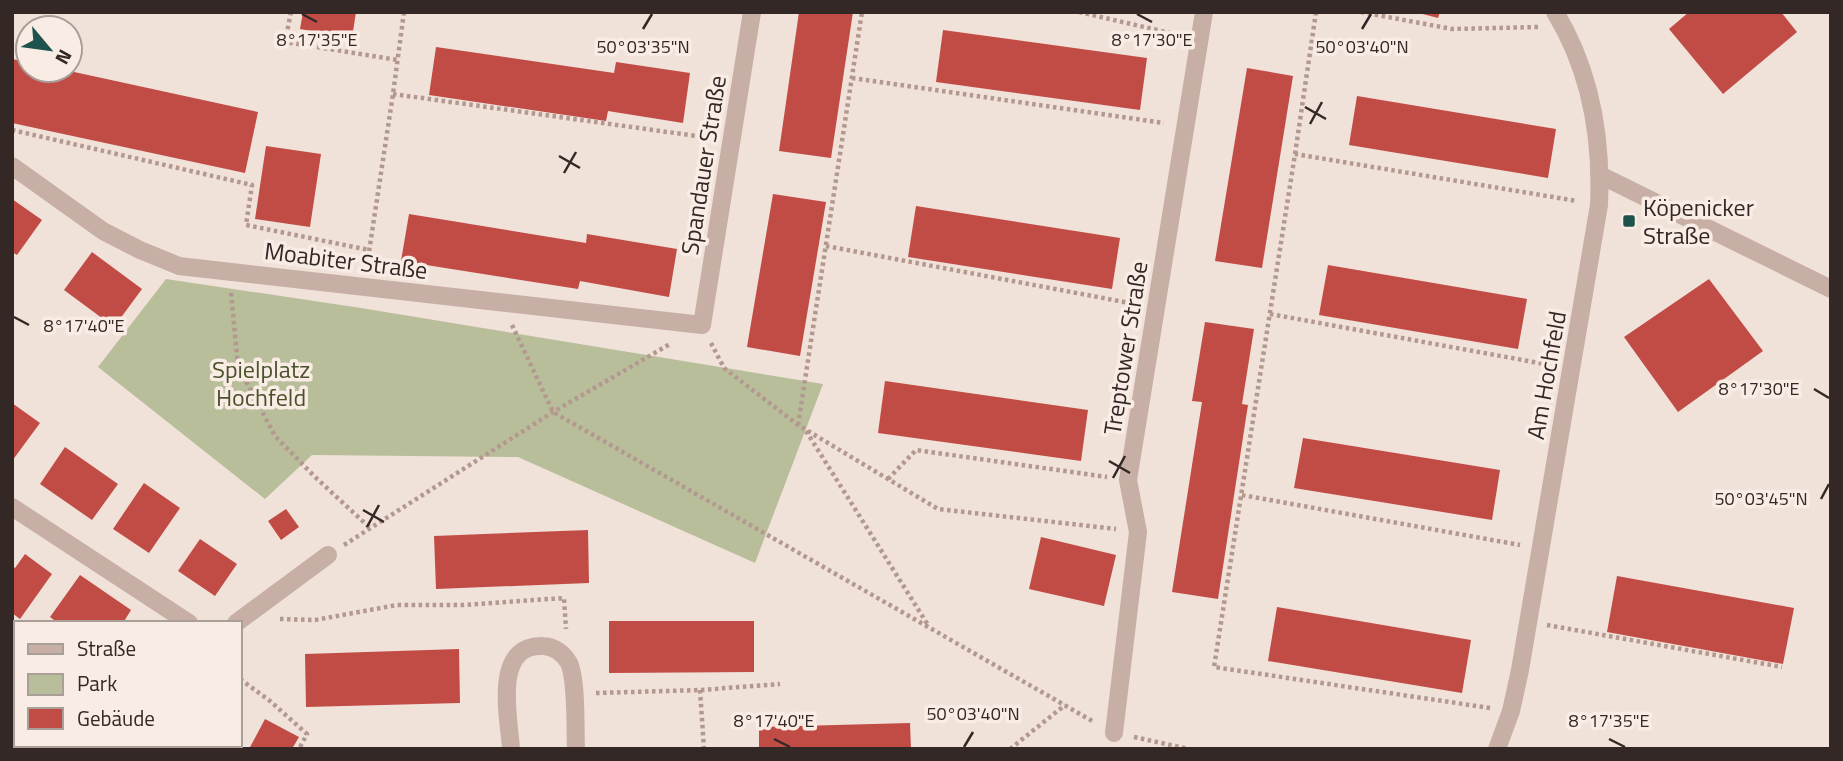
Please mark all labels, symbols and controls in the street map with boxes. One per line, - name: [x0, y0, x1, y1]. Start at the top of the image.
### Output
- north arrow: [14, 14, 84, 84]
- text: 8°17'35"E: [277, 26, 357, 53]
- text: 8°17'30"E: [1112, 26, 1192, 53]
- text: 50°03'35"N: [596, 33, 690, 60]
- text: 50°03'40"N: [1315, 33, 1409, 60]
- text: N: [48, 45, 80, 70]
- street label: Spandauer Straße: [671, 73, 735, 257]
- place label: Köpenicker Straße: [1643, 189, 1754, 253]
- marker: Köpenicker Straße: [1621, 213, 1637, 229]
- street label: Moabiter Straße: [262, 232, 430, 288]
- street label: Treptower Straße: [1093, 258, 1157, 438]
- street label: Am Hochfeld: [1517, 308, 1575, 442]
- text: 8°17'40"E: [44, 312, 124, 339]
- park label: Spielplatz Hochfeld: [212, 351, 310, 415]
- text: 8°17'30"E: [1719, 375, 1799, 402]
- text: 50°03'45"N: [1714, 485, 1808, 512]
- legend: [14, 621, 242, 747]
- text: Straße: [77, 632, 136, 664]
- text: Park: [77, 667, 117, 699]
- text: 50°03'40"N: [926, 700, 1020, 727]
- text: Gebäude: [77, 702, 155, 734]
- text: 8°17'40"E: [734, 707, 814, 734]
- text: 8°17'35"E: [1569, 707, 1649, 734]

